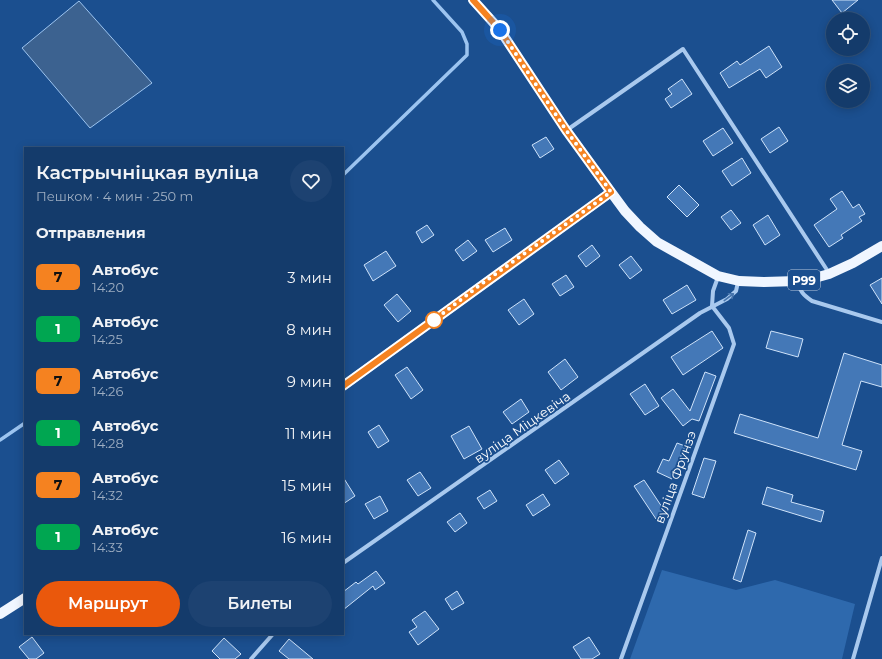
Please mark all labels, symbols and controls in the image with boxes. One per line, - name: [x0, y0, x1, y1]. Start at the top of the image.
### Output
- map controls: [826, 12, 870, 108]
- button: locate: [826, 12, 870, 56]
- your location: [490, 20, 510, 40]
- button: layers: [826, 64, 870, 108]
- button: heart: [290, 160, 332, 202]
- text: Кастрычніцкая вуліца: [36, 161, 259, 184]
- text: Пешком · 4 мин · 250 m: [36, 188, 193, 204]
- text: Отправления: [36, 223, 146, 242]
- text: Автобус: [92, 260, 159, 279]
- text: 7: [54, 268, 62, 286]
- text: 3 мин: [287, 268, 332, 287]
- road number: Р99: [788, 270, 820, 290]
- text: 14:20: [92, 279, 124, 295]
- one-way arrow: [723, 292, 734, 301]
- unlabelled marker: [425, 311, 443, 329]
- text: Автобус: [92, 312, 159, 331]
- text: 1: [55, 320, 61, 338]
- text: 8 мин: [286, 320, 332, 339]
- text: 14:25: [92, 331, 123, 347]
- text: Автобус: [92, 364, 159, 383]
- text: 7: [54, 372, 62, 390]
- text: 9 мин: [287, 372, 332, 391]
- text: 14:26: [92, 383, 123, 399]
- street label: вуліца Міцкевіча: [471, 388, 573, 466]
- text: Автобус: [92, 416, 159, 435]
- text: 1: [55, 424, 61, 442]
- text: 11 мин: [285, 424, 332, 443]
- street label: вуліца Фрунзэ: [651, 428, 699, 526]
- text: 14:28: [92, 435, 124, 451]
- text: Автобус: [92, 468, 159, 487]
- text: 7: [54, 476, 62, 494]
- text: 15 мин: [282, 476, 332, 495]
- text: 14:32: [92, 487, 123, 503]
- text: Автобус: [92, 520, 159, 539]
- text: 1: [55, 528, 61, 546]
- text: 16 мин: [281, 528, 332, 547]
- text: 14:33: [92, 539, 123, 555]
- button: Маршрут: [36, 581, 180, 627]
- button: Билеты: [188, 581, 332, 627]

